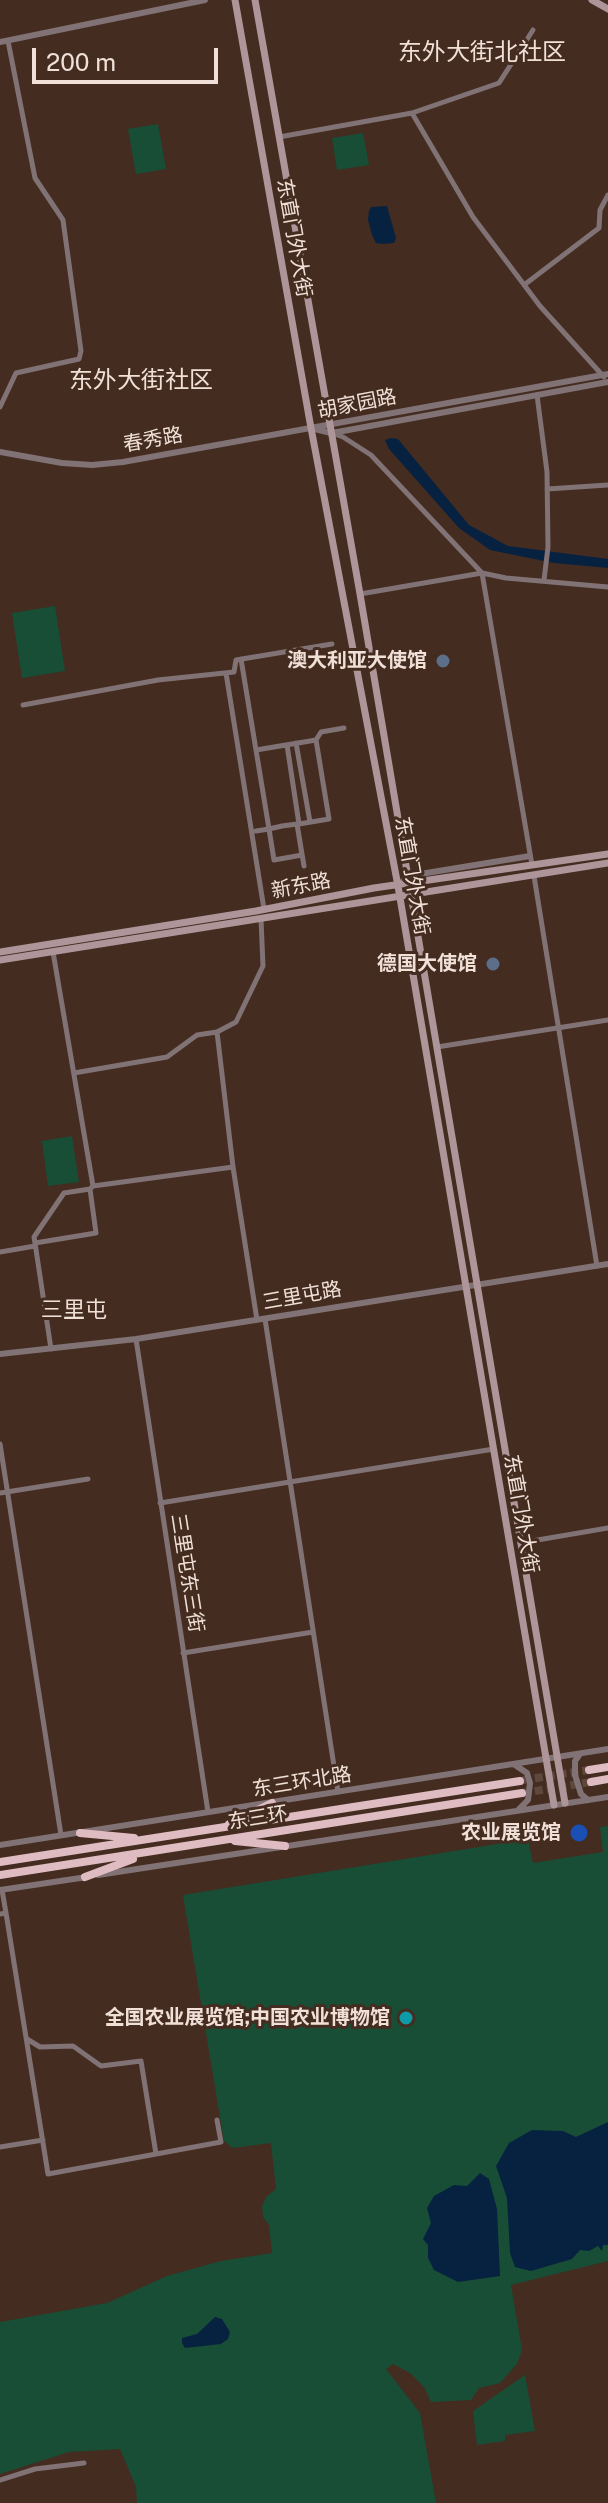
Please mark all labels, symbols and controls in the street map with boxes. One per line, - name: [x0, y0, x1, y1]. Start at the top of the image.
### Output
- scale bar: [36, 32, 222, 82]
- district label: 东外大街北社区: [398, 39, 566, 67]
- text: 200 m: [46, 48, 116, 76]
- street label: 东直门外大街: [272, 177, 316, 299]
- district label: 东外大街社区: [69, 367, 213, 395]
- street label: 胡家园路: [315, 385, 399, 423]
- street label: 春秀路: [121, 423, 185, 457]
- place label: 澳大利亚大使馆: [287, 649, 427, 673]
- marker: 澳大利亚大使馆: [434, 652, 452, 670]
- street label: 东直门外大街: [390, 815, 434, 937]
- street label: 新东路: [269, 868, 333, 904]
- place label: 德国大使馆: [377, 952, 477, 976]
- marker: 德国大使馆: [484, 955, 502, 973]
- street label: 三里屯路: [261, 1277, 343, 1315]
- district label: 三里屯: [41, 1297, 107, 1323]
- street label: 东直门外大街: [499, 1453, 543, 1575]
- street label: 三里屯东三街: [166, 1512, 208, 1634]
- street label: 东三环北路: [251, 1762, 353, 1802]
- street label: 东三环: [226, 1801, 290, 1835]
- place label: 农业展览馆: [461, 1821, 561, 1845]
- marker: 农业展览馆: [568, 1822, 590, 1844]
- place label: 全国农业展览馆;中国农业博物馆: [104, 2006, 390, 2030]
- marker: 全国农业展览馆;中国农业博物馆: [397, 2009, 415, 2027]

